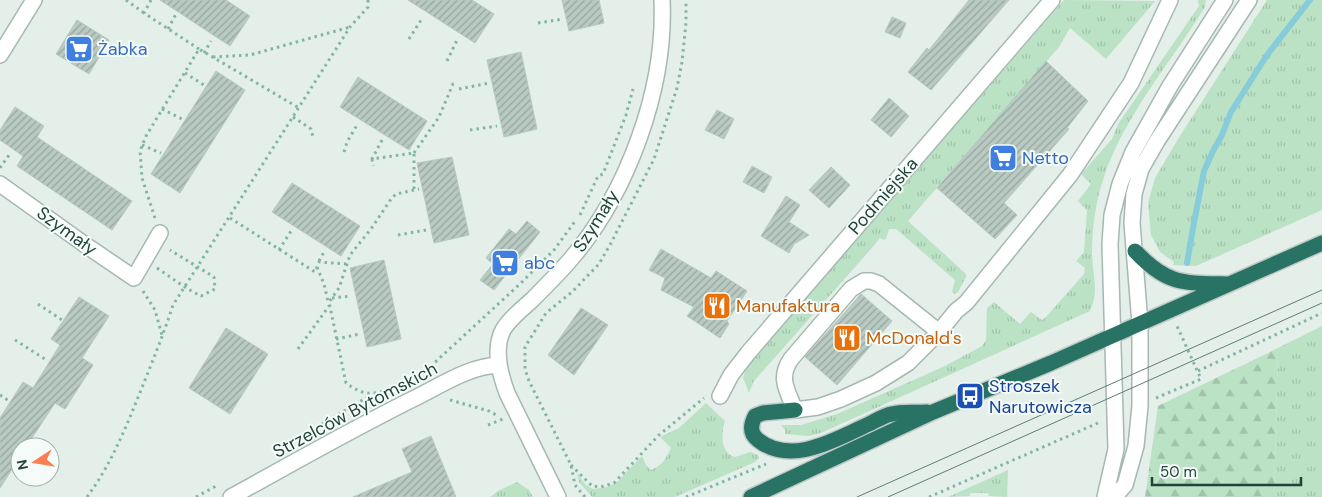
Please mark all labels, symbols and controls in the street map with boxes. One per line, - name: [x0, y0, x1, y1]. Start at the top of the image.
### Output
- supermarket icon: Żabka: [64, 34, 94, 64]
- place label: Żabka: [98, 37, 148, 61]
- supermarket icon: Netto: [988, 143, 1018, 173]
- place label: Netto: [1022, 146, 1069, 170]
- street label: Podmiejska: [843, 152, 923, 240]
- street label: Szymały: [568, 185, 624, 257]
- street label: Szymały: [32, 201, 102, 261]
- supermarket icon: abc: [490, 248, 520, 278]
- place label: abc: [524, 251, 555, 275]
- restaurant icon: Manufaktura: [702, 291, 732, 321]
- place label: Manufaktura: [736, 294, 840, 318]
- restaurant icon: McDonald's: [832, 323, 862, 353]
- place label: McDonald's: [866, 326, 962, 350]
- street label: Strzelców Bytomskich: [268, 356, 442, 464]
- place label: Stroszek Narutowicza: [989, 374, 1092, 419]
- bus stop icon: Stroszek Narutowicza: [955, 381, 985, 411]
- north arrow: [10, 437, 60, 487]
- scale bar: [1152, 454, 1301, 486]
- text: N: [12, 458, 32, 472]
- text: 50 m: [1160, 462, 1197, 482]

